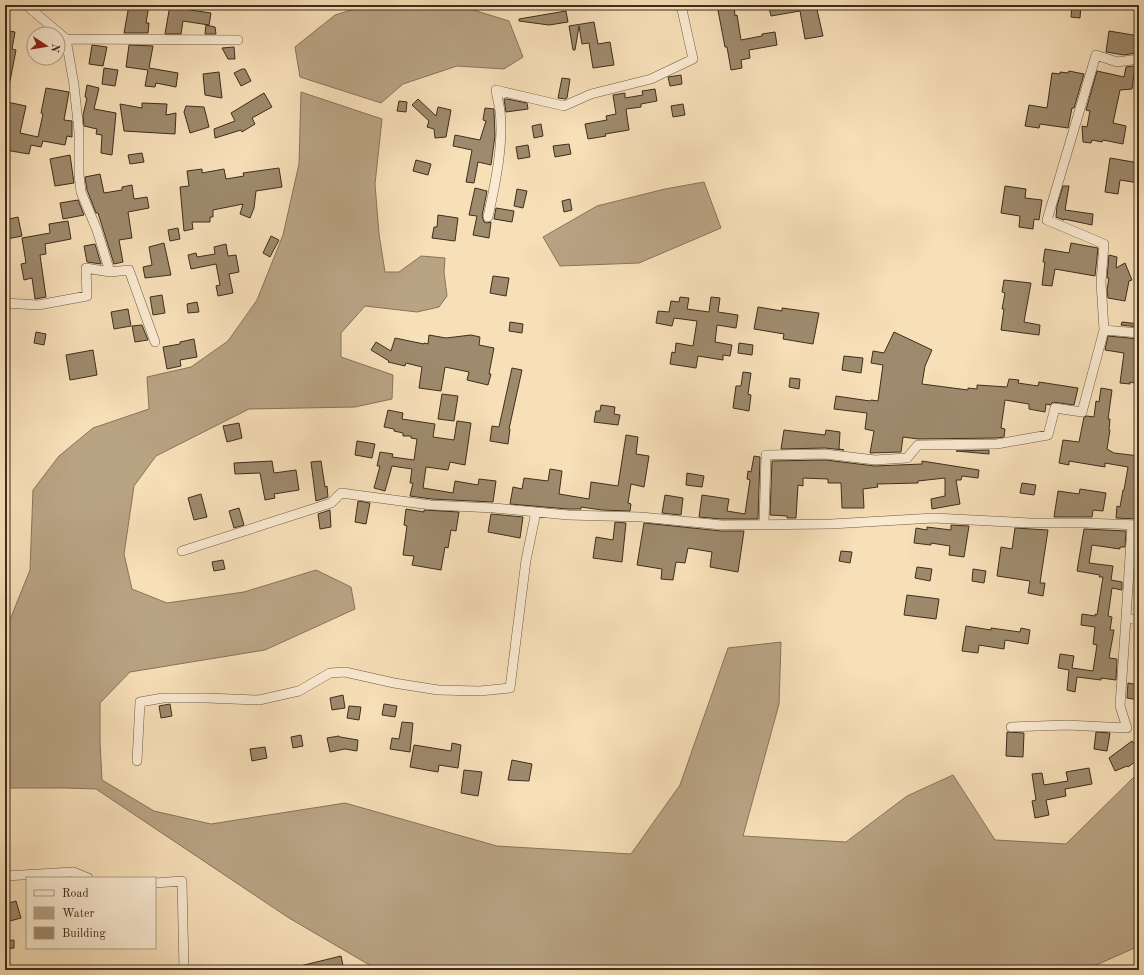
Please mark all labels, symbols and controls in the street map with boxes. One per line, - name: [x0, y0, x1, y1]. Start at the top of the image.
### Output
- north arrow: [26, 26, 66, 66]
- text: N: [48, 43, 61, 54]
- legend: [26, 877, 156, 949]
- text: Road: [62, 888, 89, 900]
- text: Water: [62, 908, 95, 920]
- text: Building: [62, 928, 106, 940]

